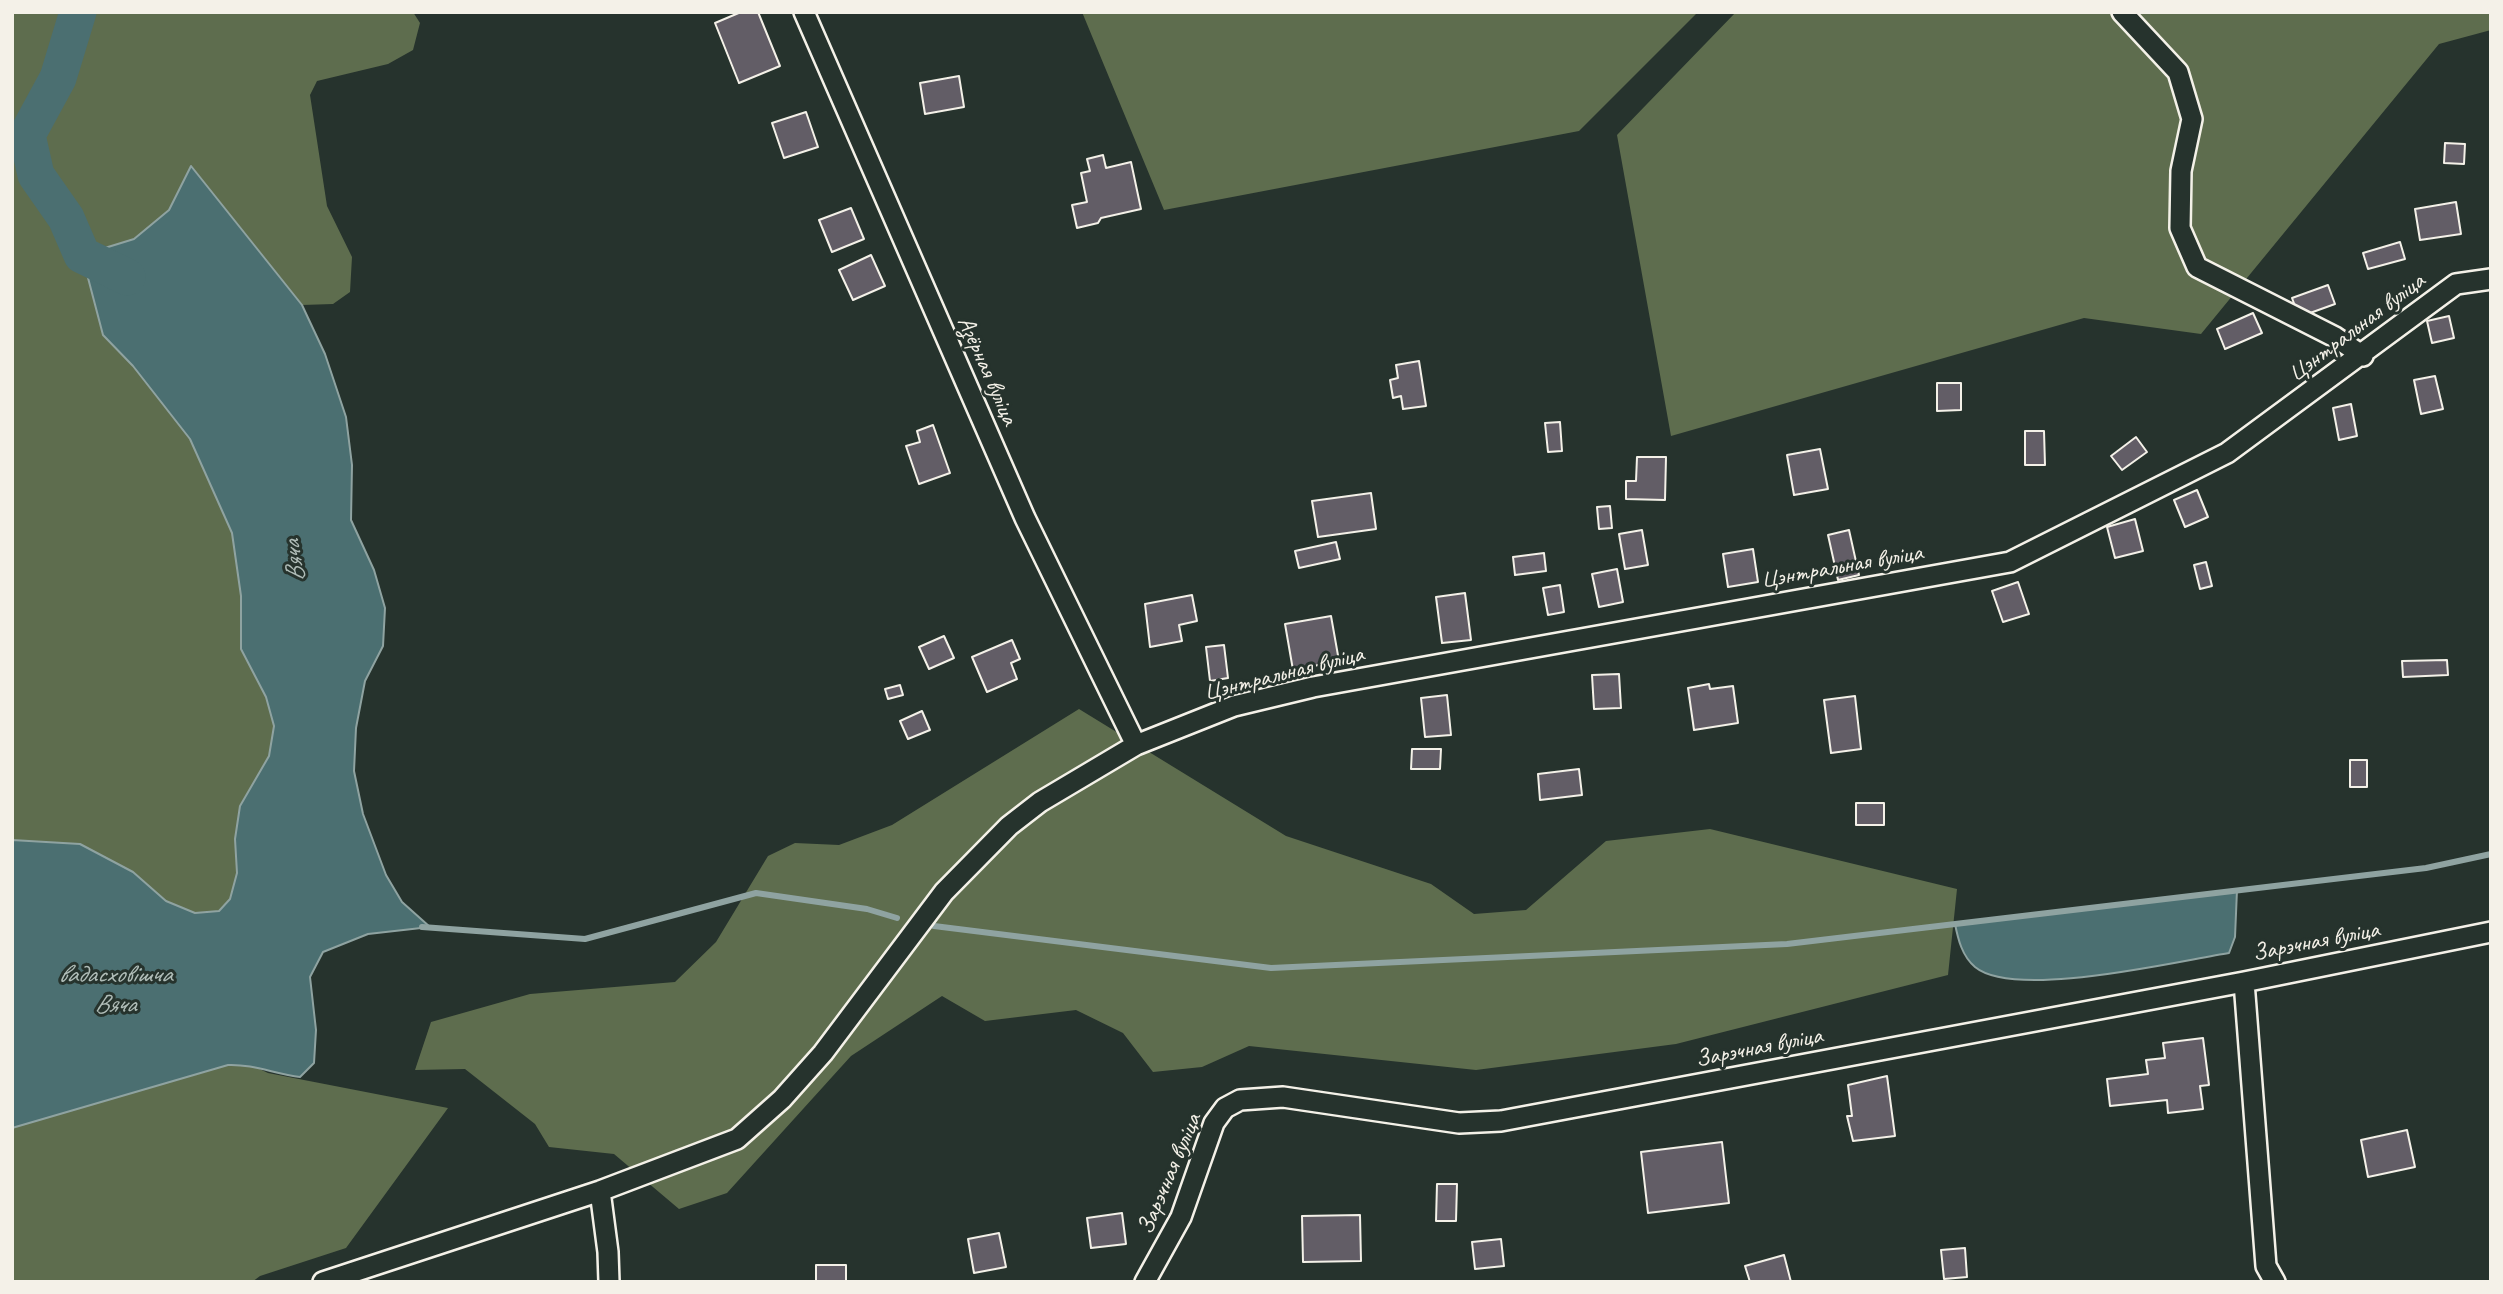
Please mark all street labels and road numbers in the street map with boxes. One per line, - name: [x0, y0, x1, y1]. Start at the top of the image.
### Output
- street label: Цэнтральная вуліца: [2283, 267, 2431, 389]
- street label: Азёрная вуліца: [950, 312, 1024, 430]
- street label: Цэнтральная вуліца: [1759, 539, 1925, 595]
- street label: Цэнтральная вуліца: [1201, 640, 1367, 708]
- street label: Зарэчная вуліца: [2250, 916, 2382, 968]
- street label: Зарэчная вуліца: [1693, 1022, 1825, 1074]
- street label: Зарэчная вуліца: [1132, 1109, 1208, 1239]

